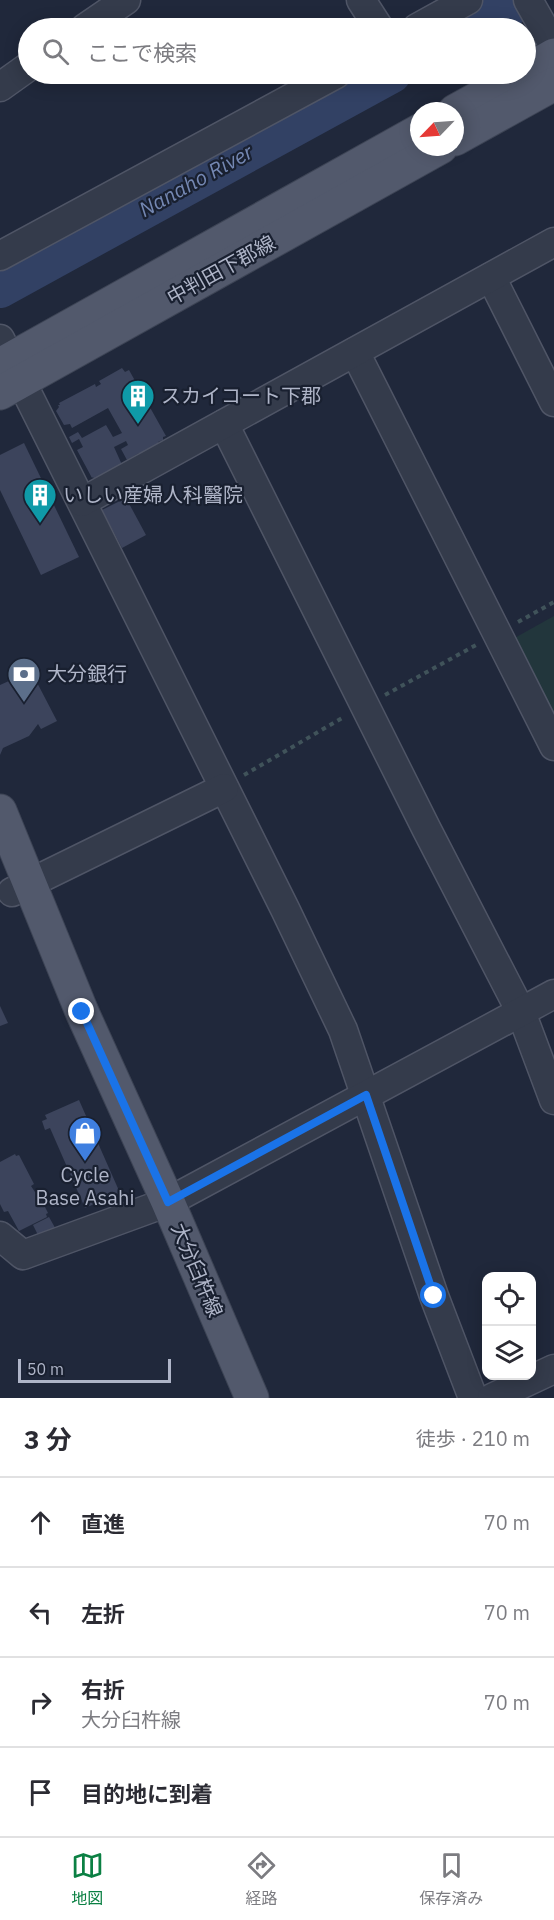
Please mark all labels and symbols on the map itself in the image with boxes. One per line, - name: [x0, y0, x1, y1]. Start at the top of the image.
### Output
- north arrow: [410, 102, 464, 156]
- water label: Nanaho River: [134, 137, 259, 223]
- street label: 中判田下郡線: [162, 229, 280, 310]
- building icon: スカイコート下郡: [120, 378, 156, 425]
- place label: スカイコート下郡: [161, 382, 321, 409]
- building icon: いしい産婦人科醫院: [22, 477, 58, 524]
- place label: いしい産婦人科醫院: [63, 481, 243, 508]
- bank icon: 大分銀行: [6, 656, 42, 703]
- place label: 大分銀行: [47, 660, 127, 687]
- route end: [68, 998, 94, 1024]
- shop icon: Cycle Base Asahi: [67, 1115, 103, 1162]
- place label: Cycle Base Asahi: [36, 1161, 134, 1211]
- street label: 大分臼杵線: [165, 1219, 229, 1321]
- route start: [420, 1282, 446, 1308]
- scale bar: [18, 1356, 171, 1384]

